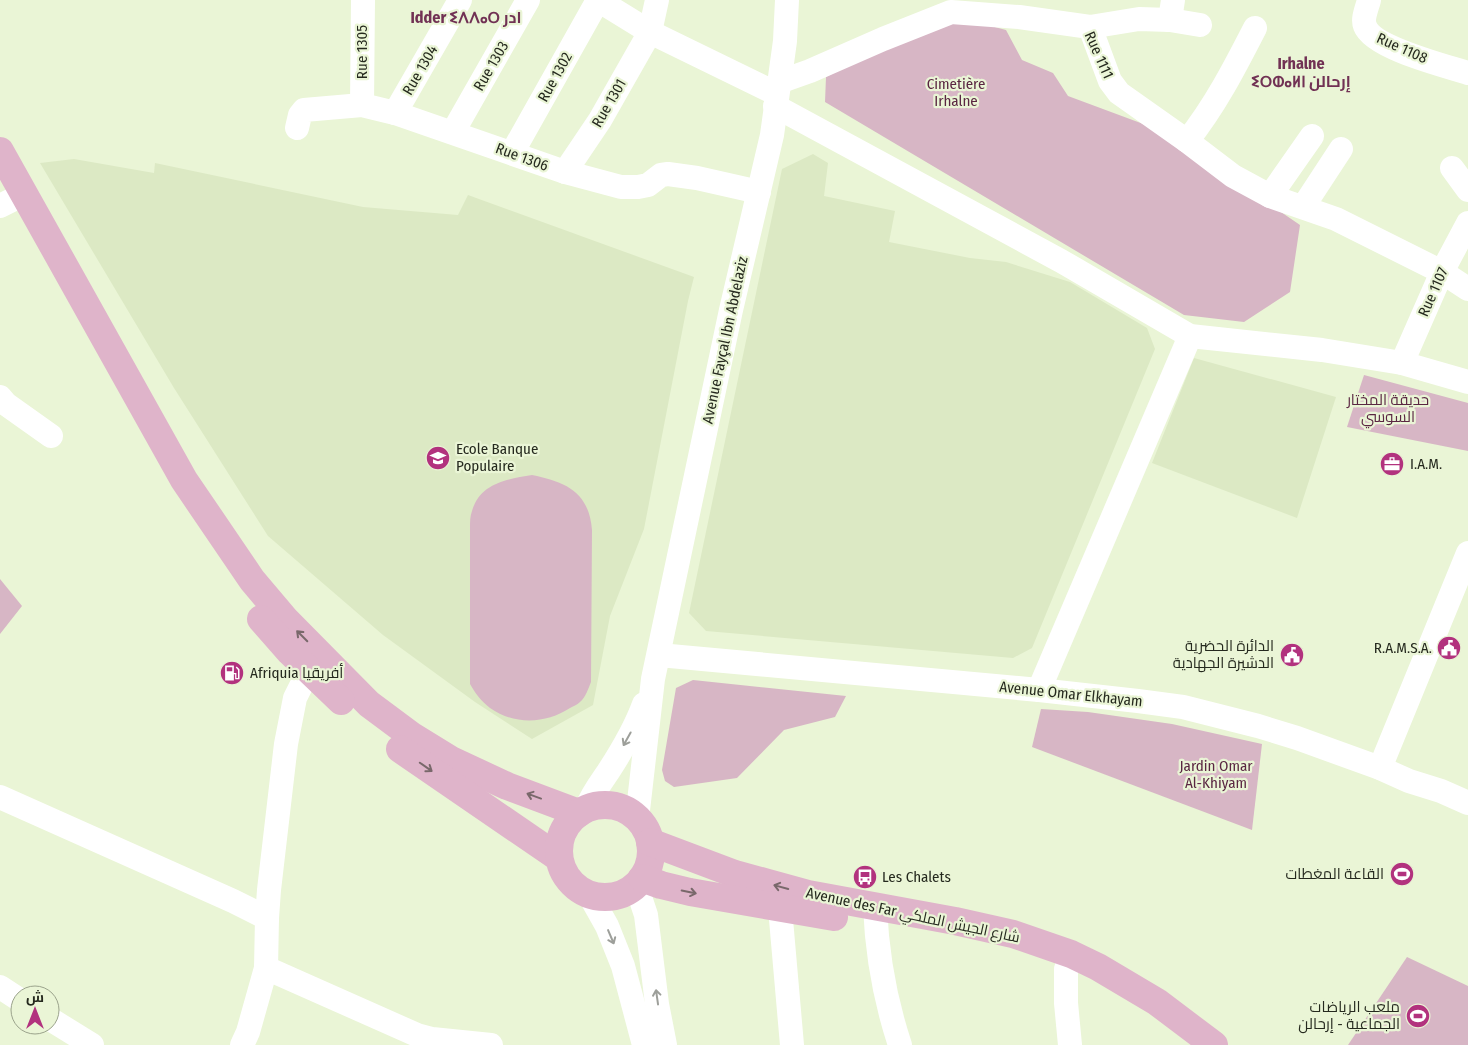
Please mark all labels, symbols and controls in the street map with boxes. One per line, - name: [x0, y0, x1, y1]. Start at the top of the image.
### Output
- district label: Idder ⵉⴷⴷⴰⵔ ادر: [411, 8, 521, 27]
- street label: Rue 1305: [353, 25, 371, 79]
- street label: Rue 1111: [1081, 29, 1117, 81]
- street label: Rue 1108: [1374, 29, 1430, 67]
- street label: Rue 1303: [470, 38, 512, 94]
- street label: Rue 1304: [399, 42, 441, 98]
- street label: Rue 1302: [534, 49, 576, 105]
- district label: Irhalne ⵉⵔⵀⴰⵍⵏ إرحالن: [1251, 54, 1351, 93]
- park label: Cimetière Irhalne: [927, 75, 985, 110]
- street label: Rue 1301: [588, 76, 630, 130]
- street label: Rue 1306: [493, 139, 551, 175]
- street label: Avenue Fayçal Ibn Abdelaziz: [698, 255, 752, 425]
- street label: Rue 1107: [1414, 265, 1452, 319]
- park label: حديقة المختار السوسي: [1346, 391, 1429, 429]
- place label: Ecole Banque Populaire: [456, 440, 538, 475]
- school or university icon: Ecole Banque Populaire: [425, 445, 451, 471]
- office icon: I.A.M.: [1379, 451, 1405, 477]
- place label: I.A.M.: [1410, 455, 1442, 473]
- one-way arrow: [296, 630, 308, 643]
- public building icon: R.A.M.S.A.: [1436, 635, 1462, 661]
- place label: الدائرة الحضرية الدشيرة الجهادية: [1173, 637, 1274, 673]
- place label: R.A.M.S.A.: [1374, 639, 1432, 657]
- public building icon: الدائرة الحضرية الدشيرة الجهادية: [1279, 642, 1305, 668]
- fuel station icon: Afriquia أفريقيا: [219, 660, 245, 686]
- place label: Afriquia أفريقيا: [250, 663, 343, 682]
- street label: Avenue Omar Elkhayam: [998, 678, 1144, 710]
- one-way arrow: [622, 731, 631, 746]
- park label: Jardin Omar Al-Khiyam: [1179, 757, 1253, 792]
- one-way arrow: [419, 762, 433, 772]
- one-way arrow: [526, 791, 542, 800]
- sports icon: القاعة المغطات: [1389, 861, 1415, 887]
- bus stop icon: Les Chalets: [852, 864, 878, 890]
- place label: القاعة المغطات: [1285, 865, 1384, 883]
- place label: Les Chalets: [882, 868, 951, 886]
- one-way arrow: [773, 881, 789, 891]
- street label: Avenue des Far شارع الجيش الملكي: [804, 884, 1022, 949]
- one-way arrow: [680, 887, 696, 897]
- one-way arrow: [607, 929, 617, 944]
- north arrow: [10, 985, 60, 1035]
- text: ش: [26, 989, 44, 1006]
- one-way arrow: [651, 989, 661, 1005]
- place label: ملعب الرياضات الجماعية - إرحالن: [1298, 998, 1400, 1034]
- sports icon: ملعب الرياضات الجماعية - إرحالن: [1405, 1003, 1431, 1029]

